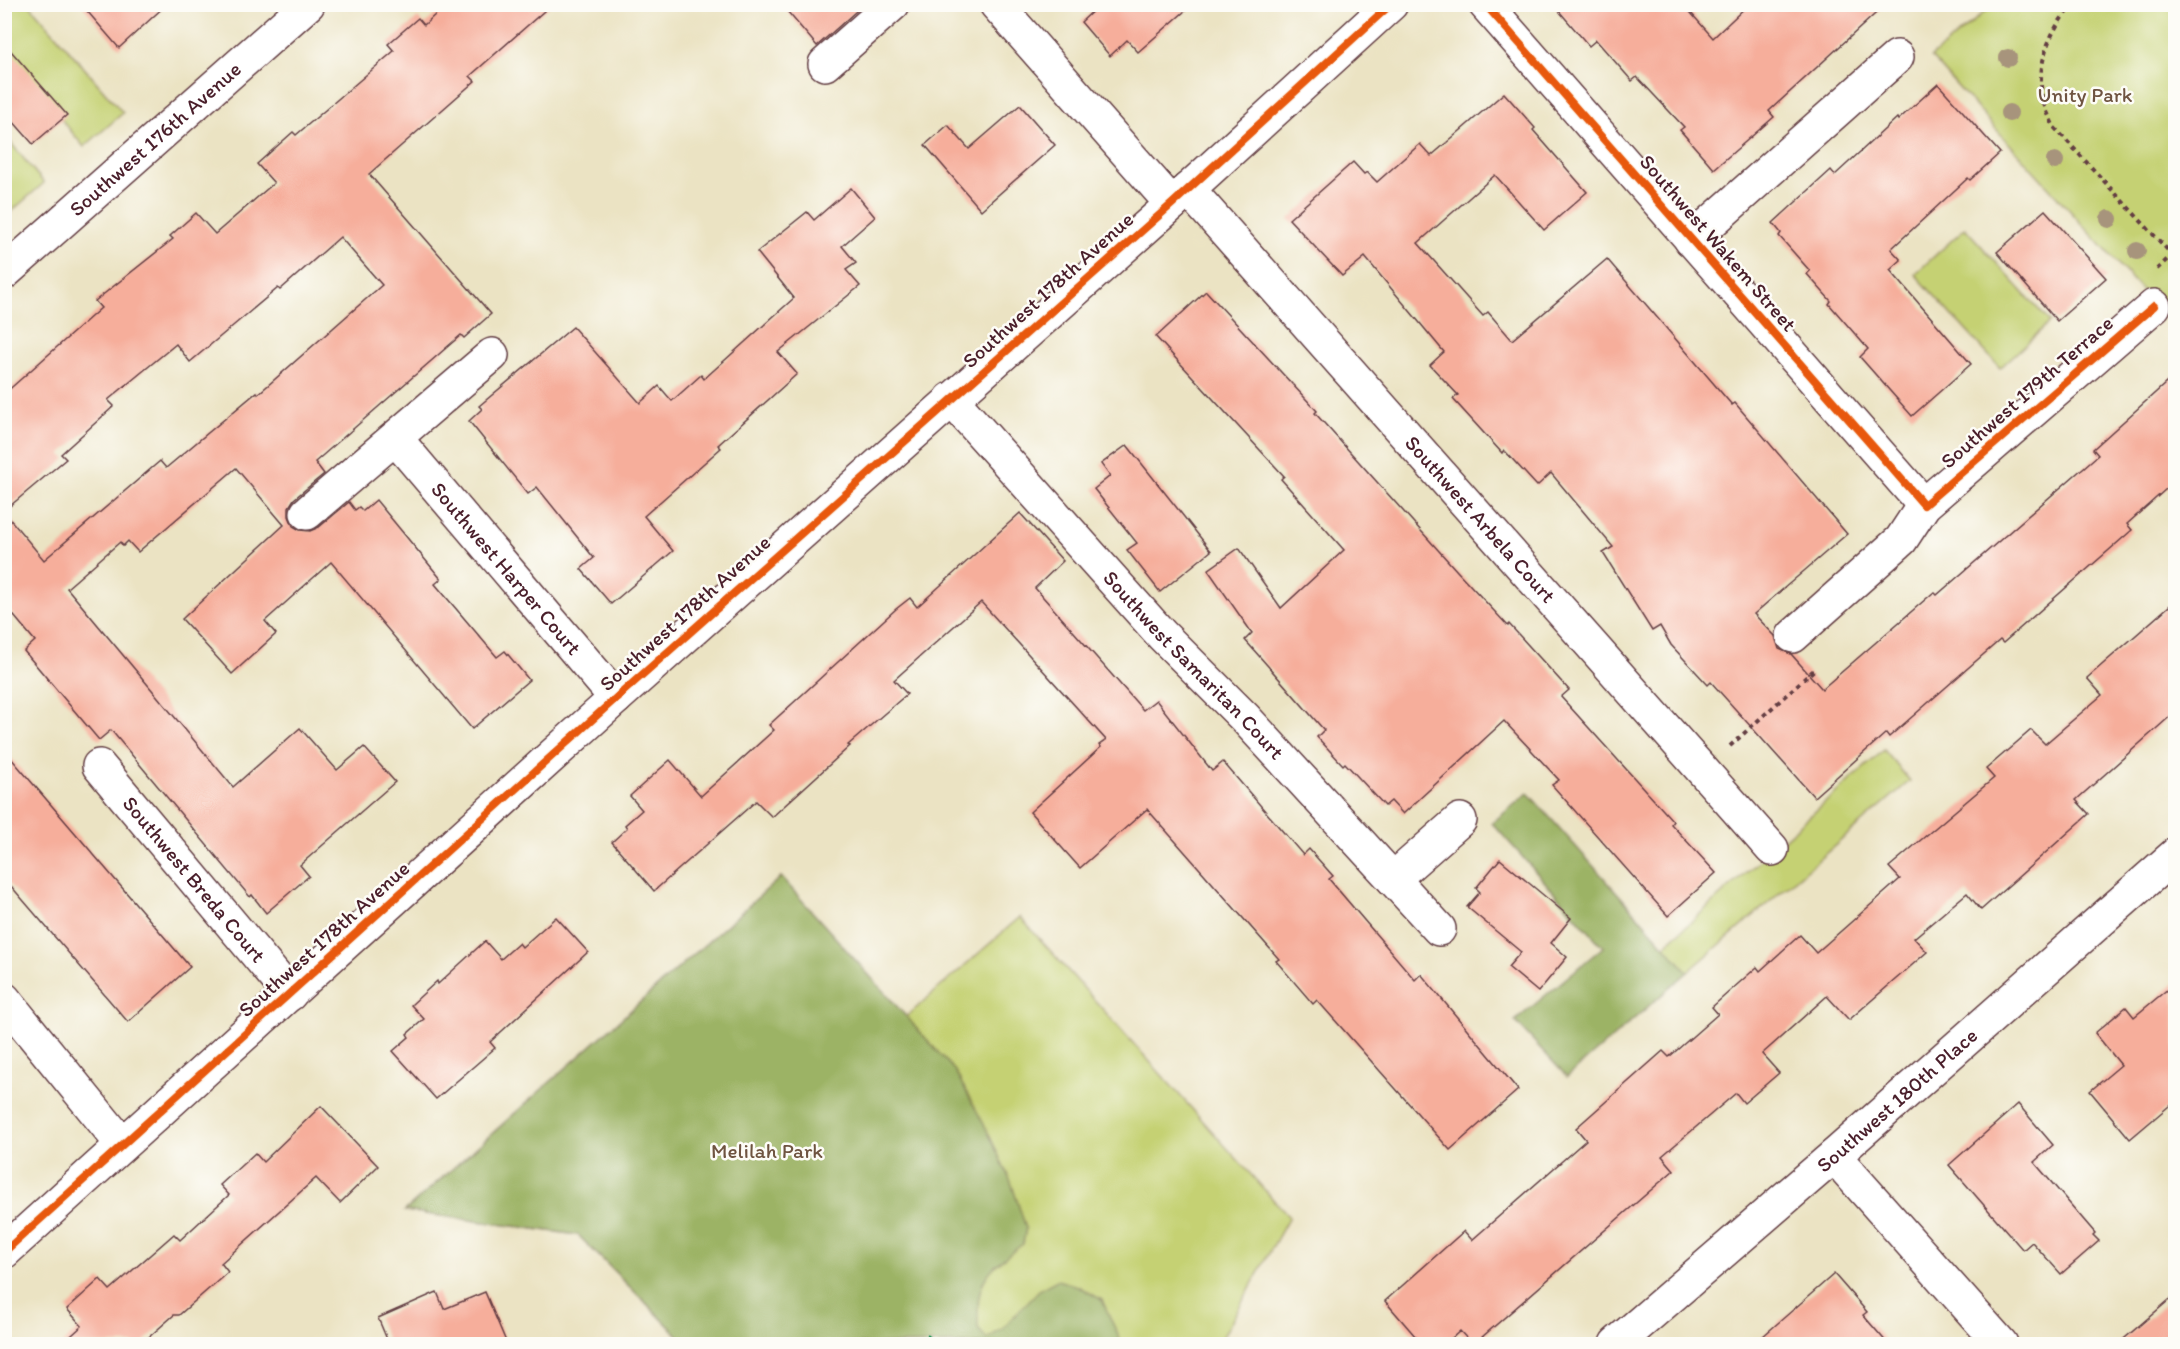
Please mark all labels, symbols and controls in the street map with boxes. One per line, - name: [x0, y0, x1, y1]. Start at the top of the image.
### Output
- street label: Southwest 176th Avenue: [64, 56, 246, 221]
- park label: Unity Park: [2037, 82, 2133, 107]
- street label: Southwest Wakem Street: [1635, 149, 1802, 336]
- street label: Southwest 178th Avenue: [957, 206, 1138, 373]
- street label: Southwest 179th Terrace: [1935, 310, 2118, 473]
- street label: Southwest Arbela Court: [1400, 430, 1561, 608]
- street label: Southwest Harper Court: [426, 477, 587, 660]
- street label: Southwest 178th Avenue: [594, 529, 775, 696]
- street label: Southwest Samaritan Court: [1098, 565, 1290, 764]
- street label: Southwest Breda Court: [118, 791, 271, 967]
- street label: Southwest 178th Avenue: [233, 855, 414, 1022]
- street label: Southwest 180th Place: [1811, 1022, 1982, 1177]
- park label: Melilah Park: [711, 1138, 823, 1163]

